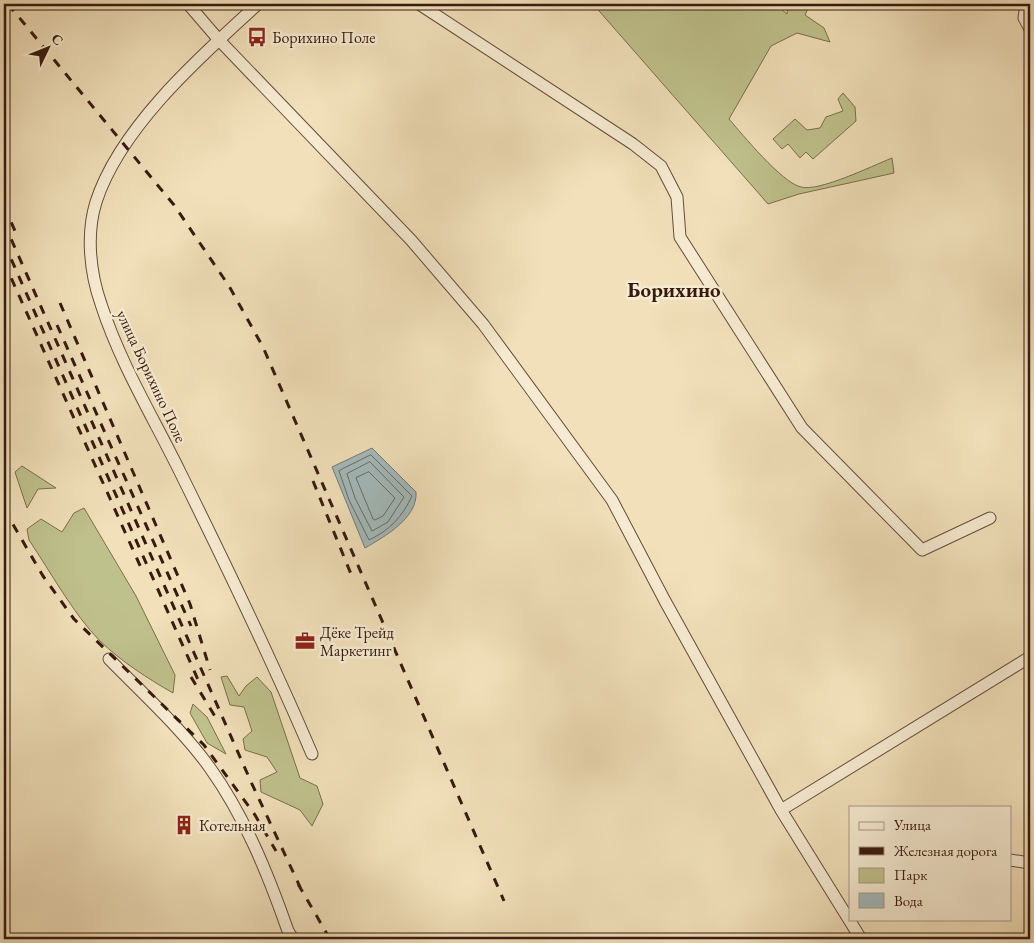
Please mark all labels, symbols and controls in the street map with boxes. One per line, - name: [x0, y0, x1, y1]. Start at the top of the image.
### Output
- north arrow: [22, 22, 72, 72]
- bus stop icon: Борихино Поле: [246, 26, 268, 48]
- place label: Борихино Поле: [272, 27, 376, 48]
- text: С: [48, 29, 68, 49]
- district label: Борихино: [627, 276, 721, 303]
- street label: улица Борихино Поле: [112, 306, 192, 446]
- place label: Дёке Трейд Маркетинг: [320, 622, 394, 661]
- office icon: Дёке Трейд Маркетинг: [294, 630, 316, 652]
- legend: [849, 806, 1012, 920]
- building icon: Котельная: [173, 814, 195, 836]
- place label: Котельная: [199, 815, 266, 836]
- text: Улица: [893, 815, 931, 834]
- text: Железная дорога: [893, 841, 997, 860]
- text: Парк: [894, 865, 927, 884]
- text: Вода: [894, 891, 923, 910]

